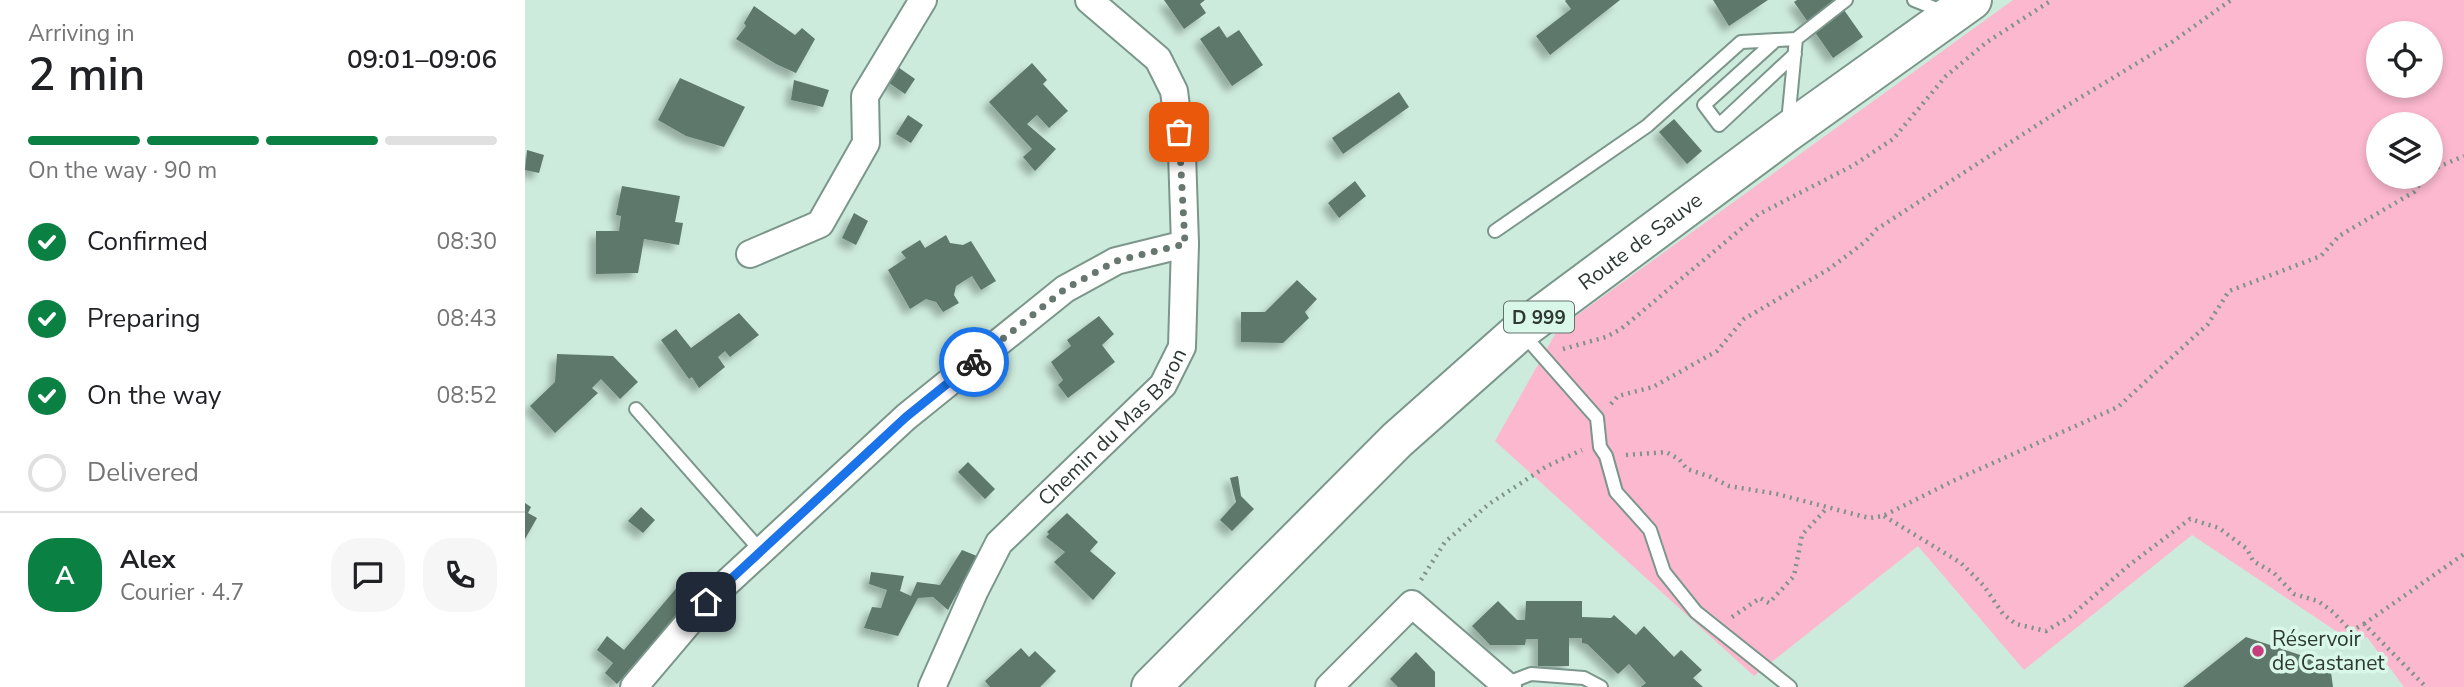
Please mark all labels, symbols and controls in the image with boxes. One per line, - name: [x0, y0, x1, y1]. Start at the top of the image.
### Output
- text: Arriving in: [28, 18, 135, 49]
- map controls: [2366, 21, 2443, 189]
- button: locate: [2366, 21, 2443, 98]
- text: 09:01–09:06: [347, 42, 497, 77]
- text: 2 min: [28, 43, 145, 106]
- pin: [1149, 102, 1209, 162]
- button: layers: [2366, 112, 2443, 189]
- icon: bag: [1160, 113, 1198, 151]
- text: On the way · 90 m: [28, 155, 217, 186]
- street label: Route de Sauve: [1573, 186, 1708, 297]
- icon: check: [28, 223, 66, 261]
- text: Confirmed: [87, 224, 208, 259]
- text: 08:30: [437, 226, 497, 257]
- icon: check: [28, 300, 66, 338]
- text: Preparing: [87, 301, 200, 336]
- road number: D 999: [1504, 302, 1574, 332]
- text: 08:43: [437, 303, 497, 334]
- courier: [939, 327, 1009, 397]
- icon: bike: [955, 343, 993, 381]
- street label: Chemin du Mas Baron: [1032, 344, 1193, 512]
- icon: check: [28, 377, 66, 415]
- text: On the way: [87, 378, 221, 413]
- text: 08:52: [437, 380, 497, 411]
- text: Delivered: [87, 455, 199, 490]
- button: chat: [331, 538, 405, 612]
- button: phone: [423, 538, 497, 612]
- text: Alex: [120, 542, 176, 577]
- text: A: [55, 558, 75, 593]
- pin: [676, 572, 736, 632]
- text: Courier · 4.7: [120, 577, 244, 608]
- icon: home: [687, 583, 725, 621]
- place label: Réservoir de Castanet: [2272, 625, 2385, 677]
- marker: Réservoir de Castanet: [2250, 643, 2266, 659]

